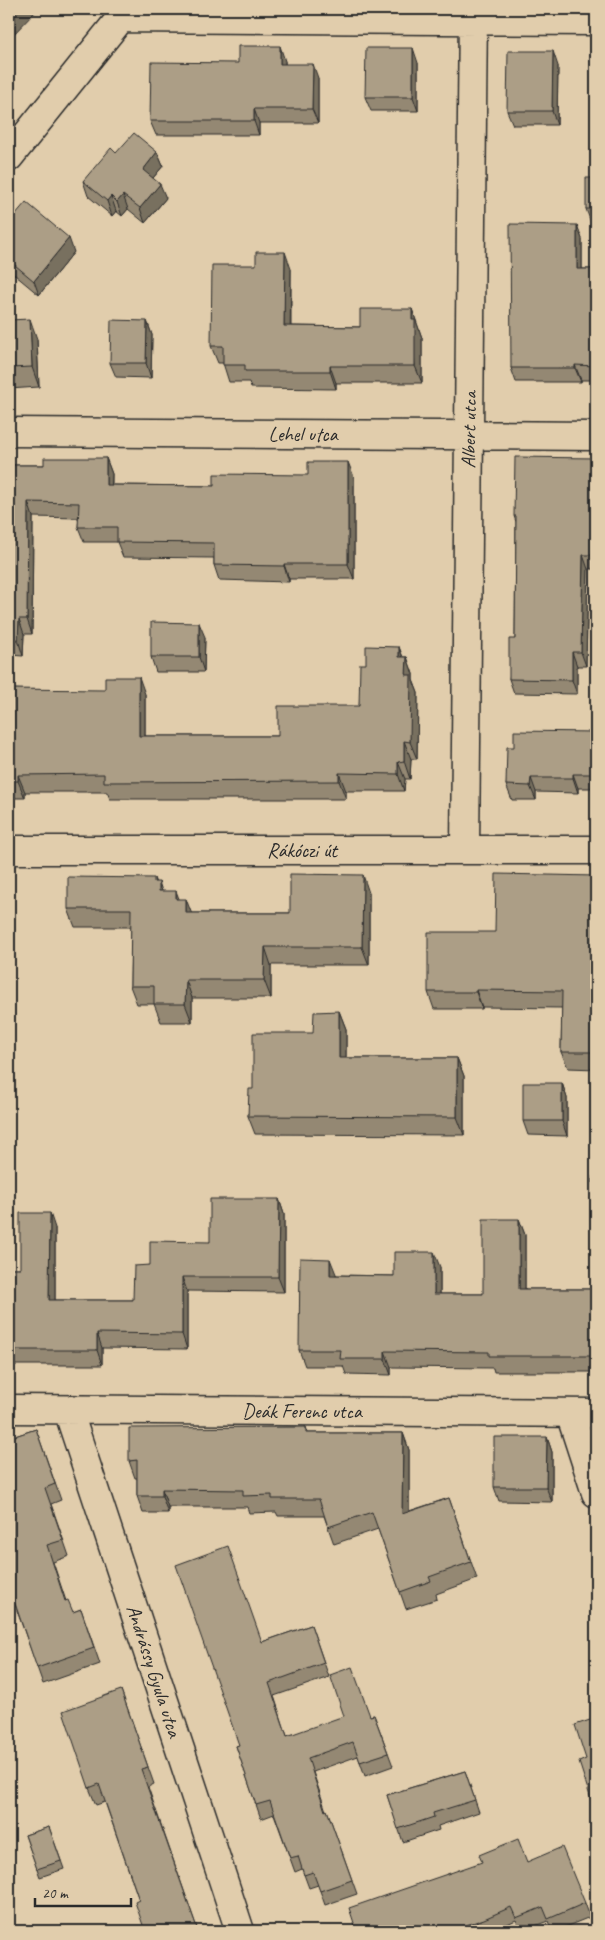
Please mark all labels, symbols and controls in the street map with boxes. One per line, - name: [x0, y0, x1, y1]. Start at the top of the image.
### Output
- street label: Albert utca: [456, 390, 482, 469]
- street label: Lehel utca: [269, 422, 339, 447]
- street label: Rákóczi út: [267, 838, 339, 863]
- street label: Deák Ferenc utca: [242, 1399, 363, 1424]
- street label: Andrássy Gyula utca: [121, 1602, 188, 1742]
- scale bar: [35, 1875, 131, 1907]
- text: 20 m: [42, 1884, 69, 1903]

